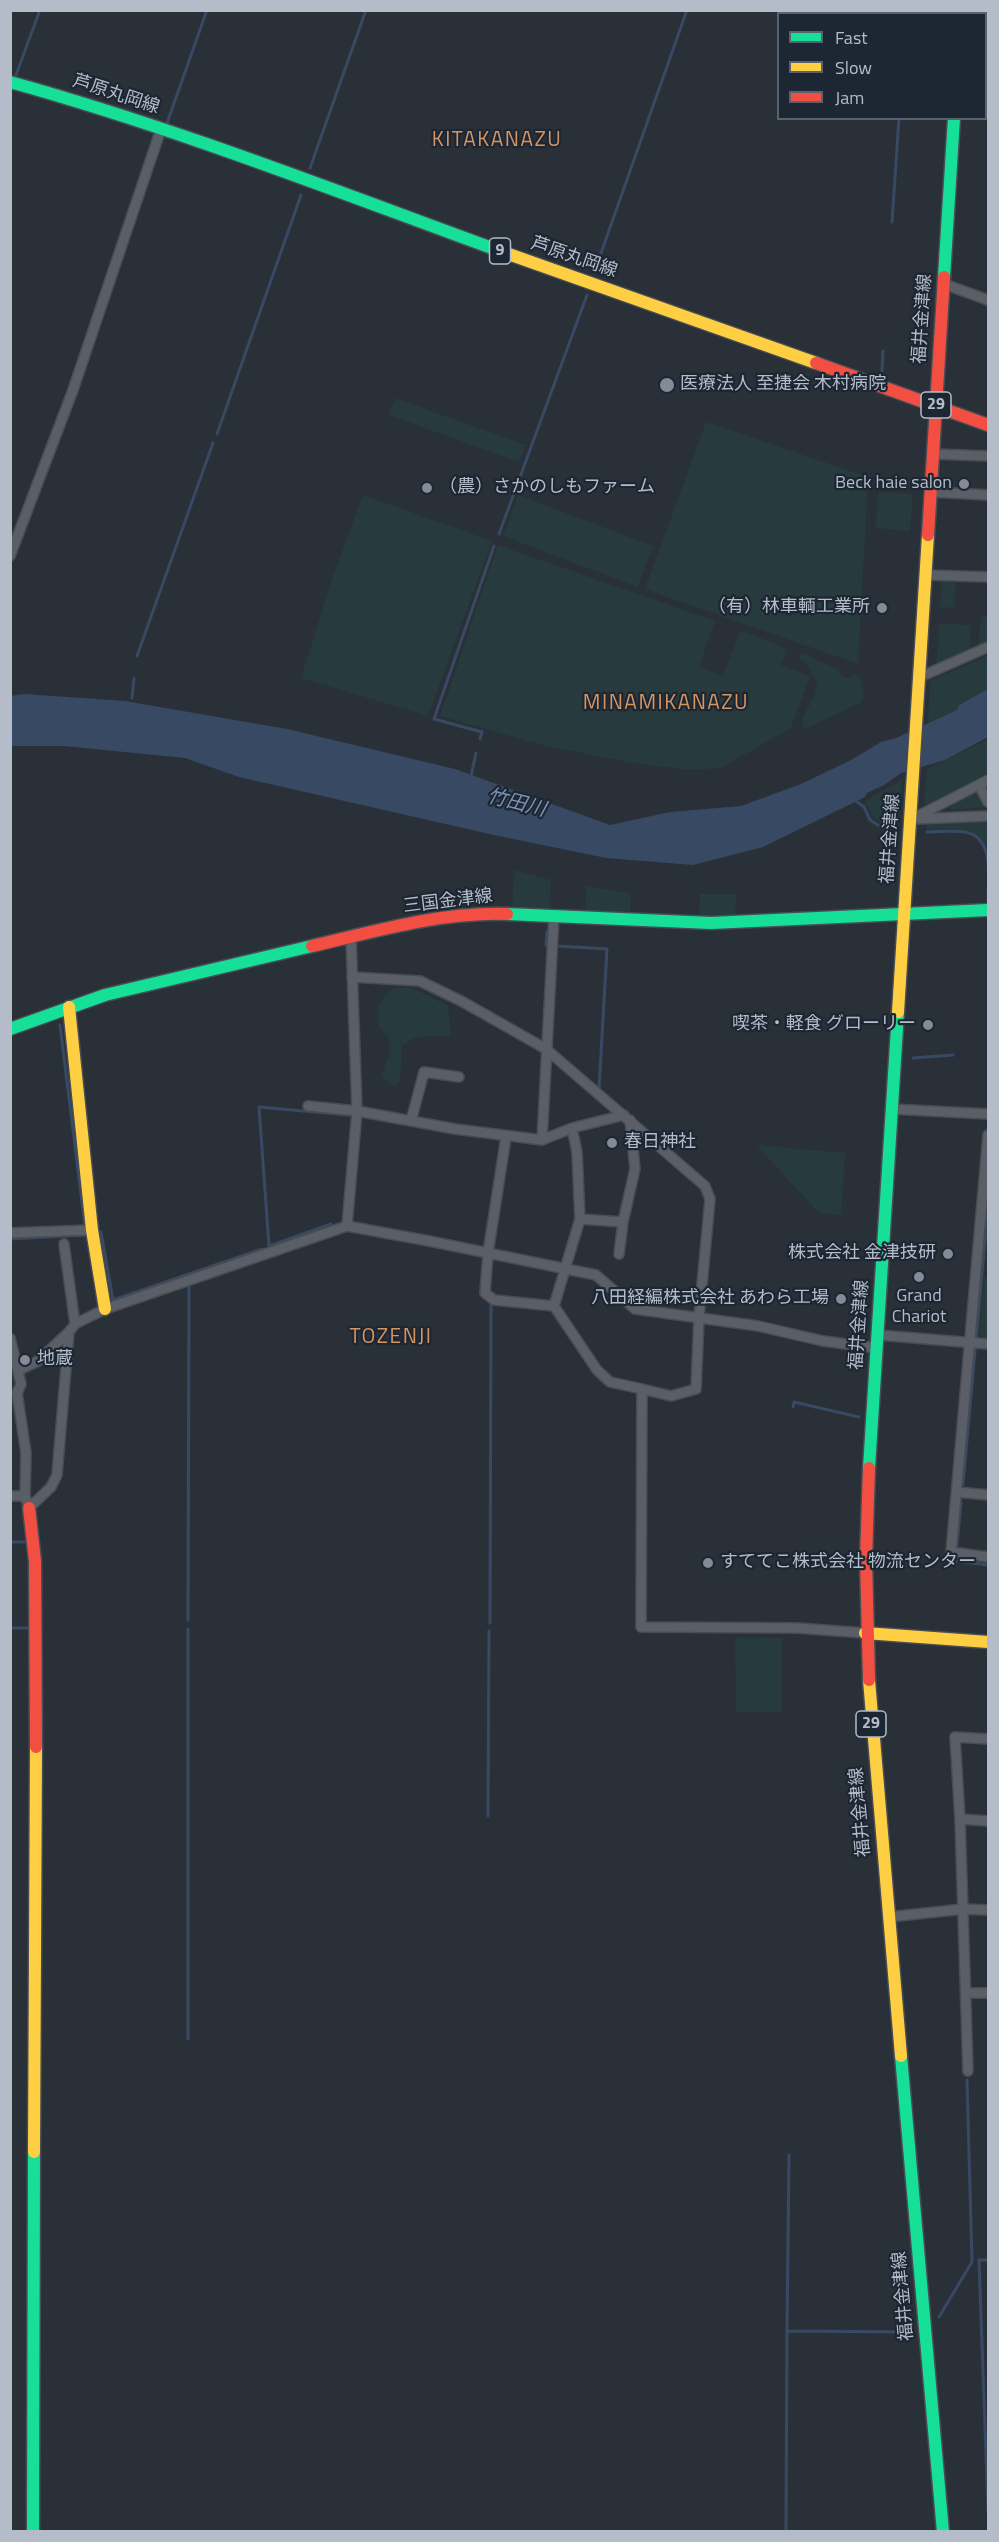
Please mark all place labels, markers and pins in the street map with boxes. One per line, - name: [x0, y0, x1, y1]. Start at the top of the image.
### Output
- place label: 医療法人 至捷会 木村病院: [680, 374, 886, 396]
- marker: 医療法人 至捷会 木村病院: [658, 376, 676, 394]
- place label: Beck haie salon: [835, 473, 952, 495]
- place label: （農）さかのしもファーム: [439, 477, 655, 499]
- marker: Beck haie salon: [957, 477, 971, 491]
- marker: （農）さかのしもファーム: [420, 481, 434, 495]
- place label: （有）林車輌工業所: [708, 597, 870, 619]
- marker: （有）林車輌工業所: [875, 601, 889, 615]
- place label: 喫茶・軽食 グローリー: [732, 1014, 916, 1036]
- marker: 喫茶・軽食 グローリー: [921, 1018, 935, 1032]
- place label: 春日神社: [624, 1132, 696, 1154]
- marker: 春日神社: [605, 1136, 619, 1150]
- place label: 株式会社 金津技研: [788, 1243, 936, 1265]
- marker: 株式会社 金津技研: [941, 1247, 955, 1261]
- marker: Grand Chariot: [912, 1270, 926, 1284]
- place label: Grand Chariot: [892, 1286, 946, 1328]
- place label: 八田経編株式会社 あわら工場: [591, 1288, 829, 1310]
- marker: 八田経編株式会社 あわら工場: [834, 1292, 848, 1306]
- place label: 地蔵: [37, 1349, 73, 1371]
- marker: 地蔵: [18, 1353, 32, 1367]
- place label: すててこ株式会社 物流センター: [720, 1552, 976, 1574]
- marker: すててこ株式会社 物流センター: [701, 1556, 715, 1570]

